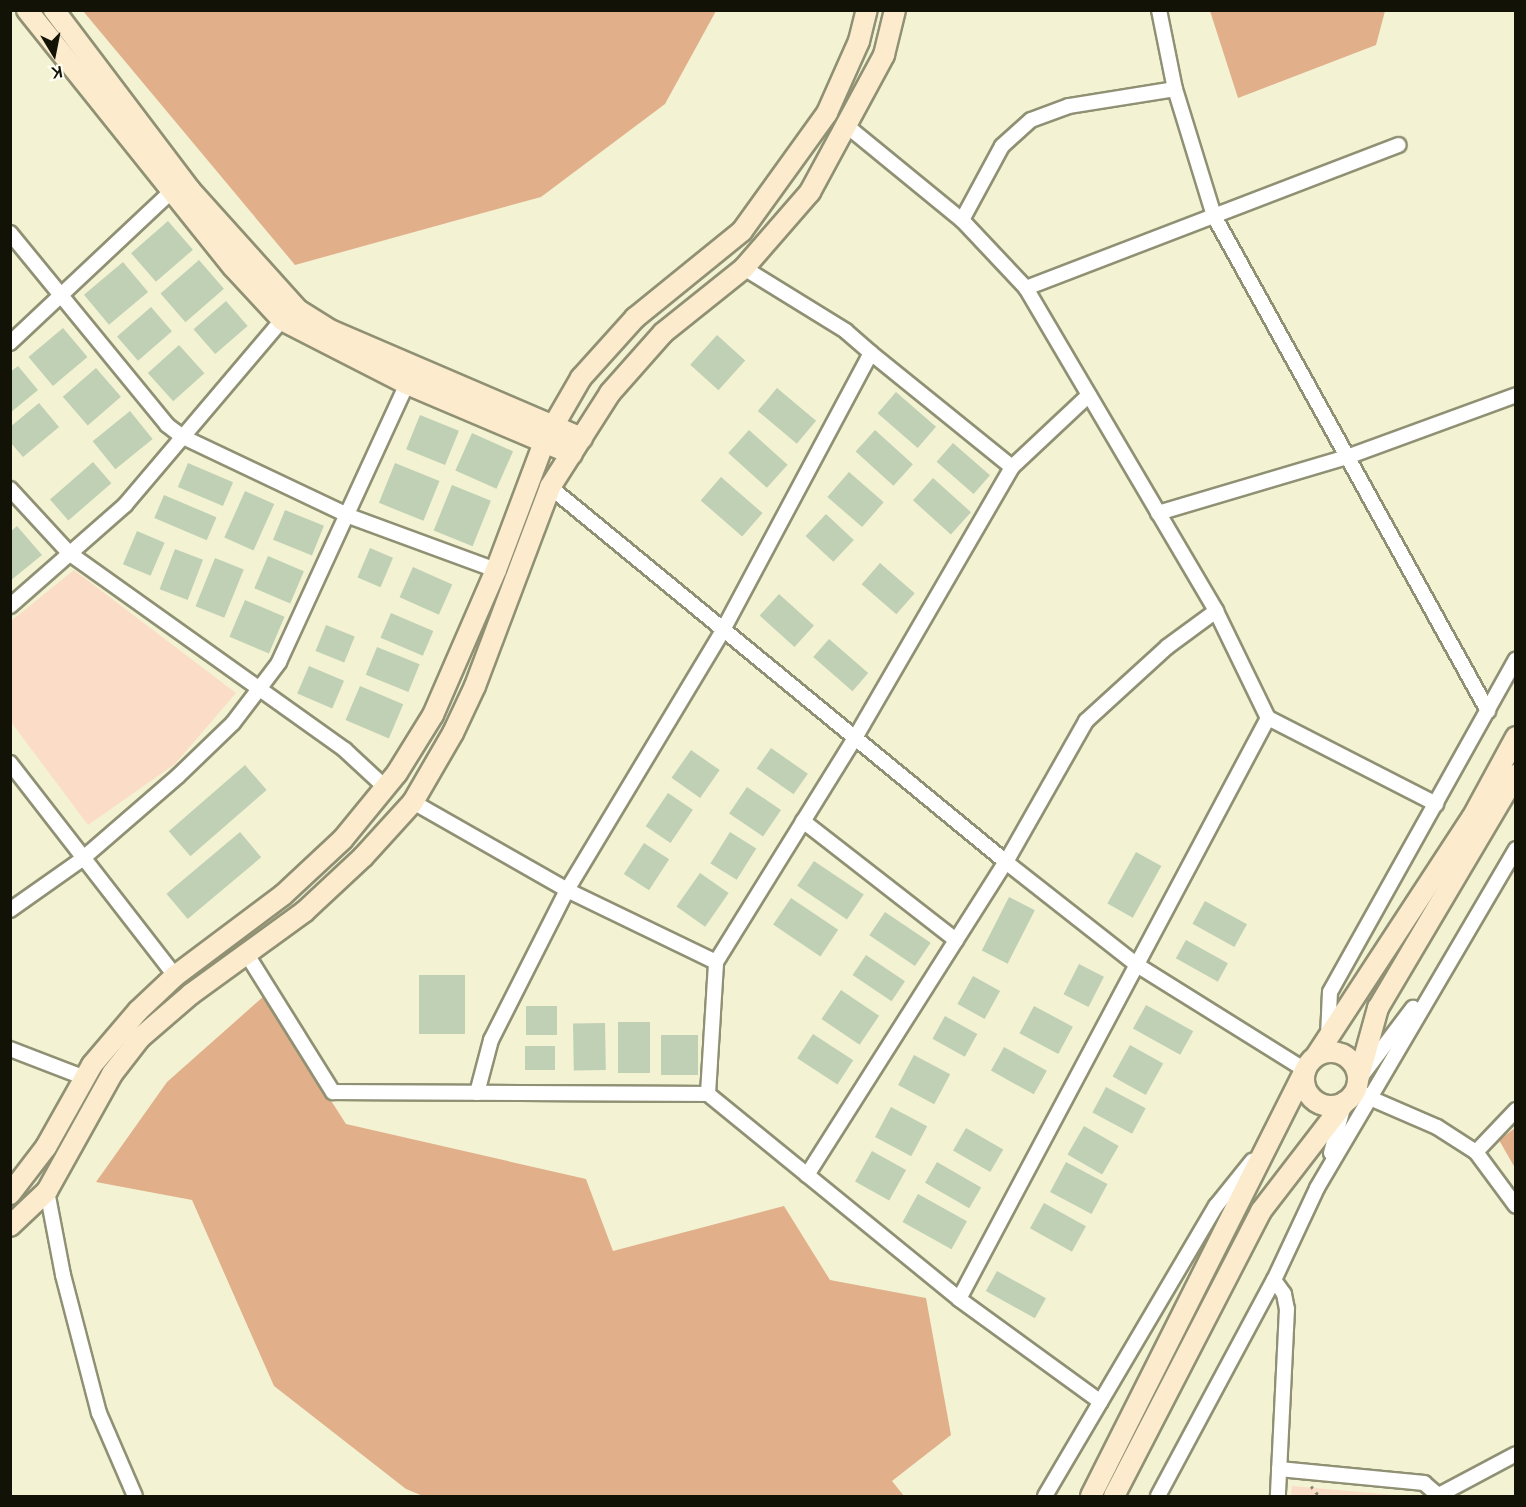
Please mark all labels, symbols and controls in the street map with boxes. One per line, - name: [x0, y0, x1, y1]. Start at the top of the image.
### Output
- north arrow: [24, 24, 84, 84]
- text: K: [50, 62, 64, 83]

